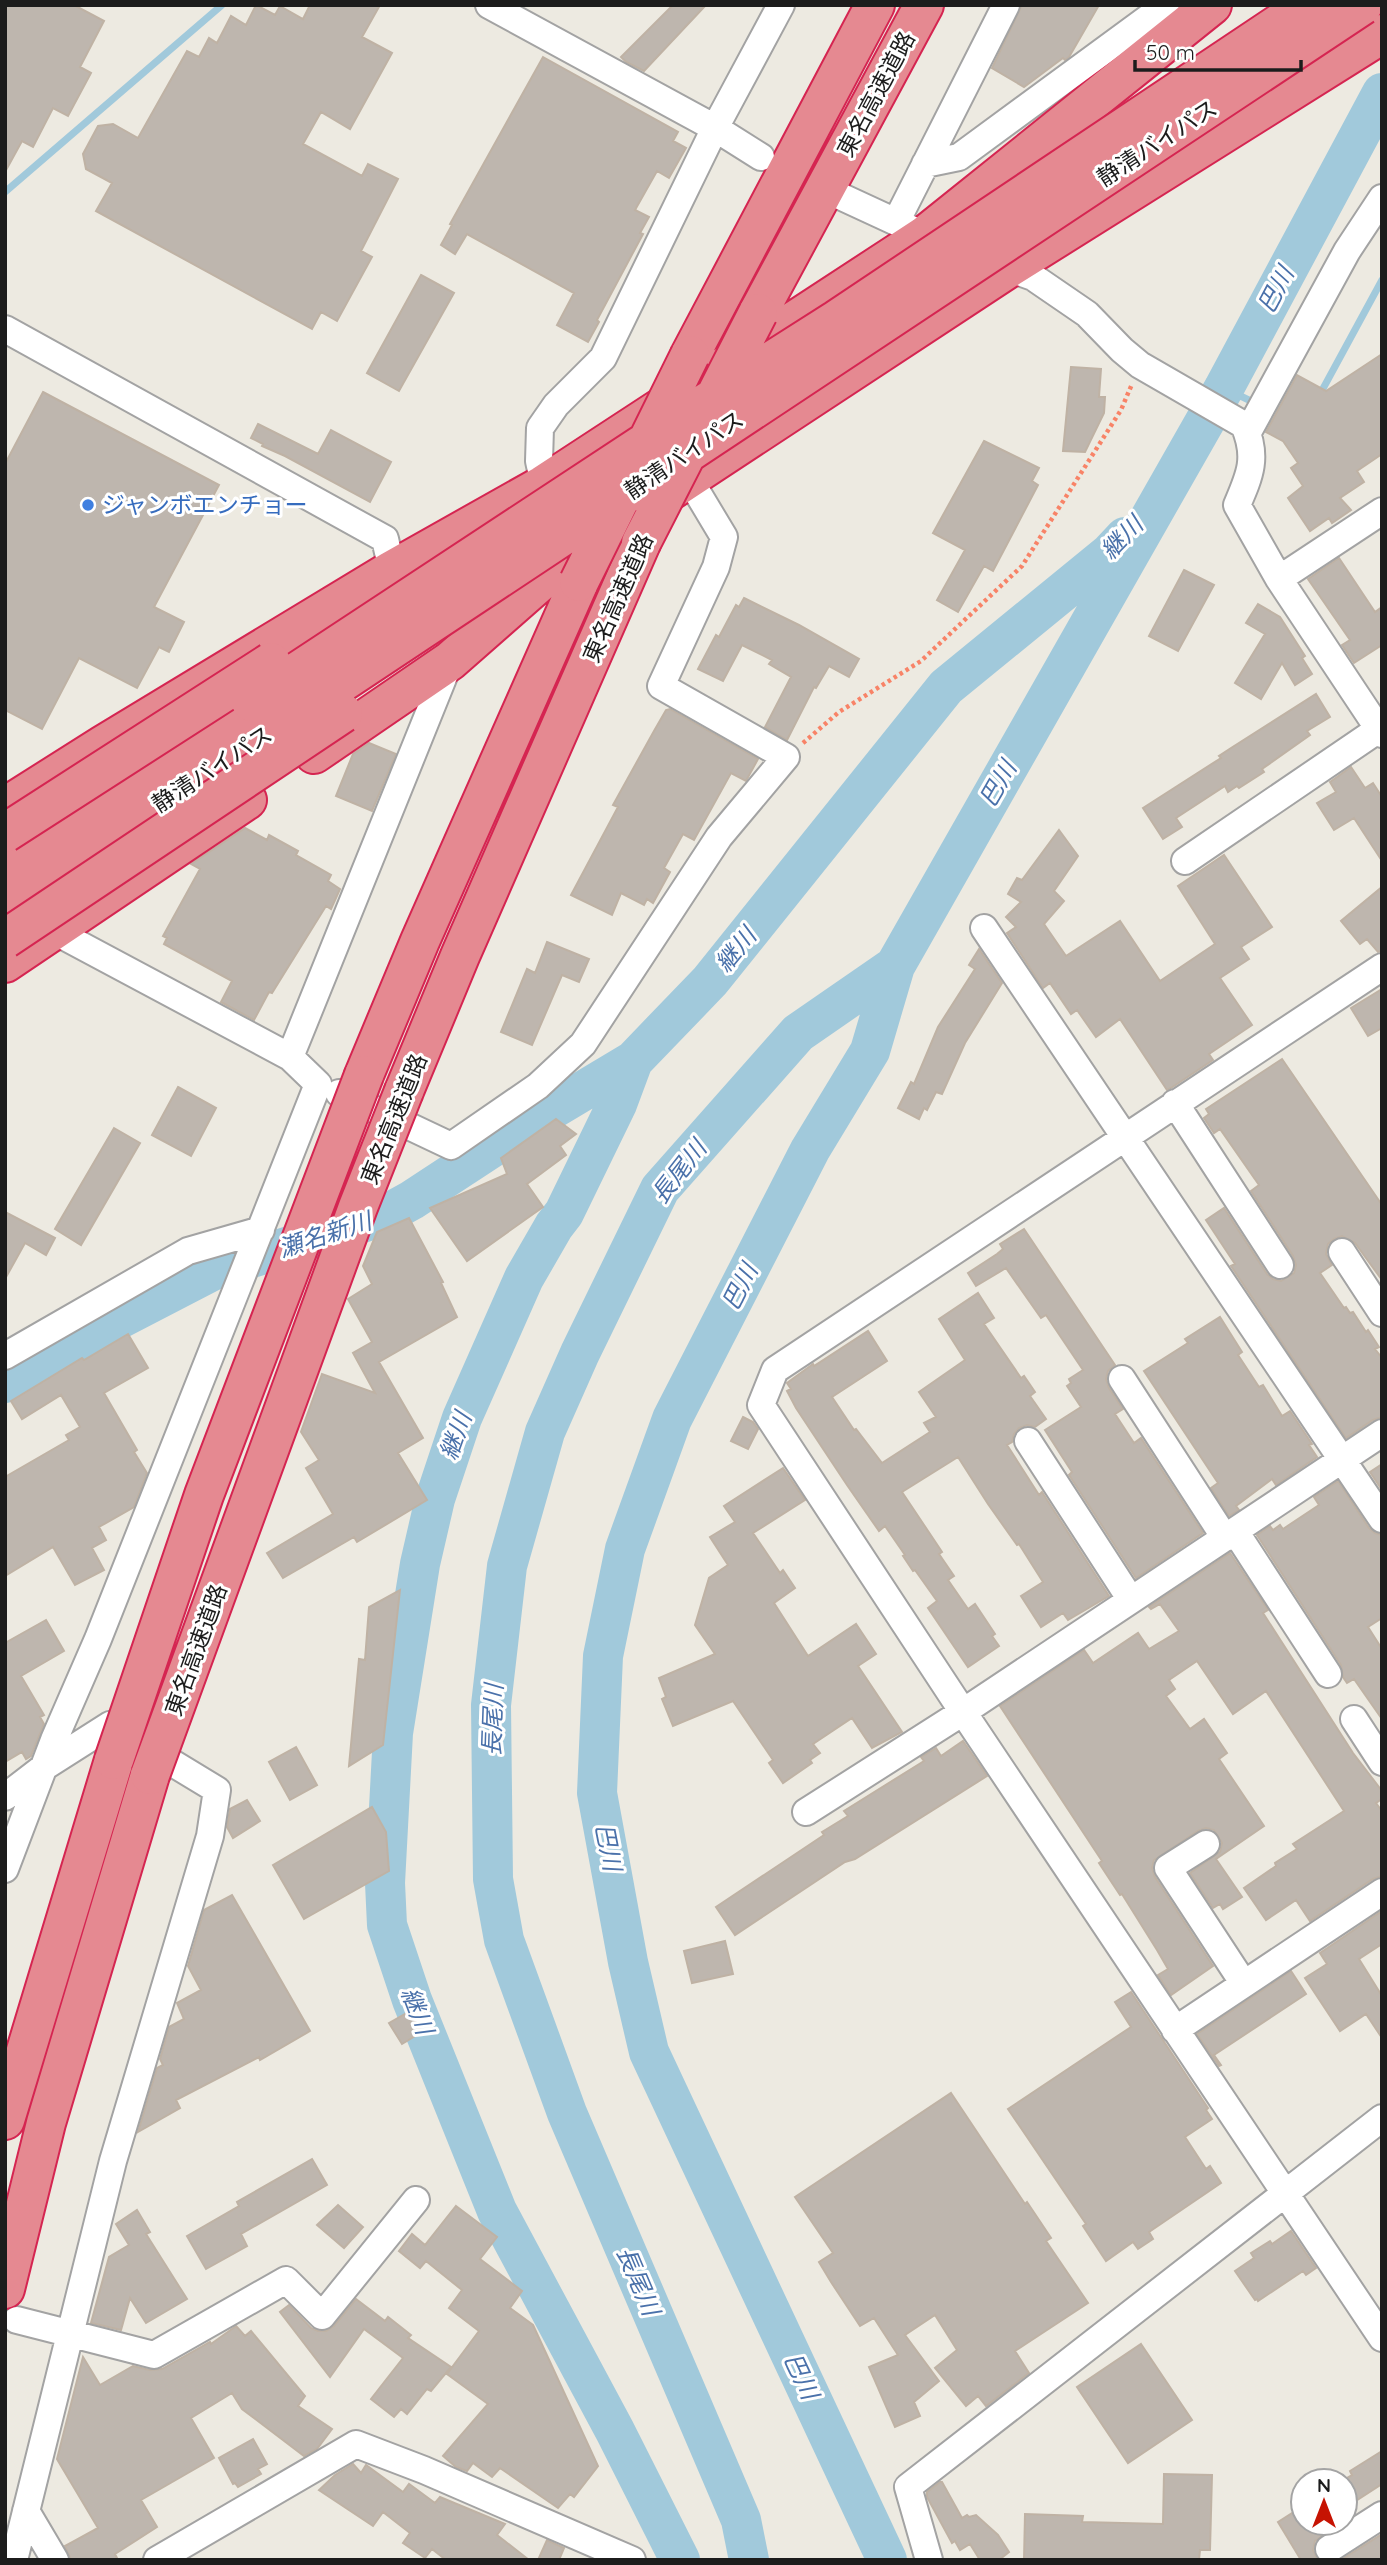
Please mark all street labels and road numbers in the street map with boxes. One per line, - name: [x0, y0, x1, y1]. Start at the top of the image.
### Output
- street label: 東名高速道路: [830, 26, 921, 161]
- street label: 静清バイパス: [1091, 93, 1222, 192]
- street label: 静清バイパス: [619, 404, 749, 505]
- street label: 東名高速道路: [576, 529, 659, 667]
- street label: 静清バイパス: [146, 719, 277, 818]
- street label: 東名高速道路: [354, 1049, 433, 1188]
- street label: 東名高速道路: [158, 1580, 233, 1720]

